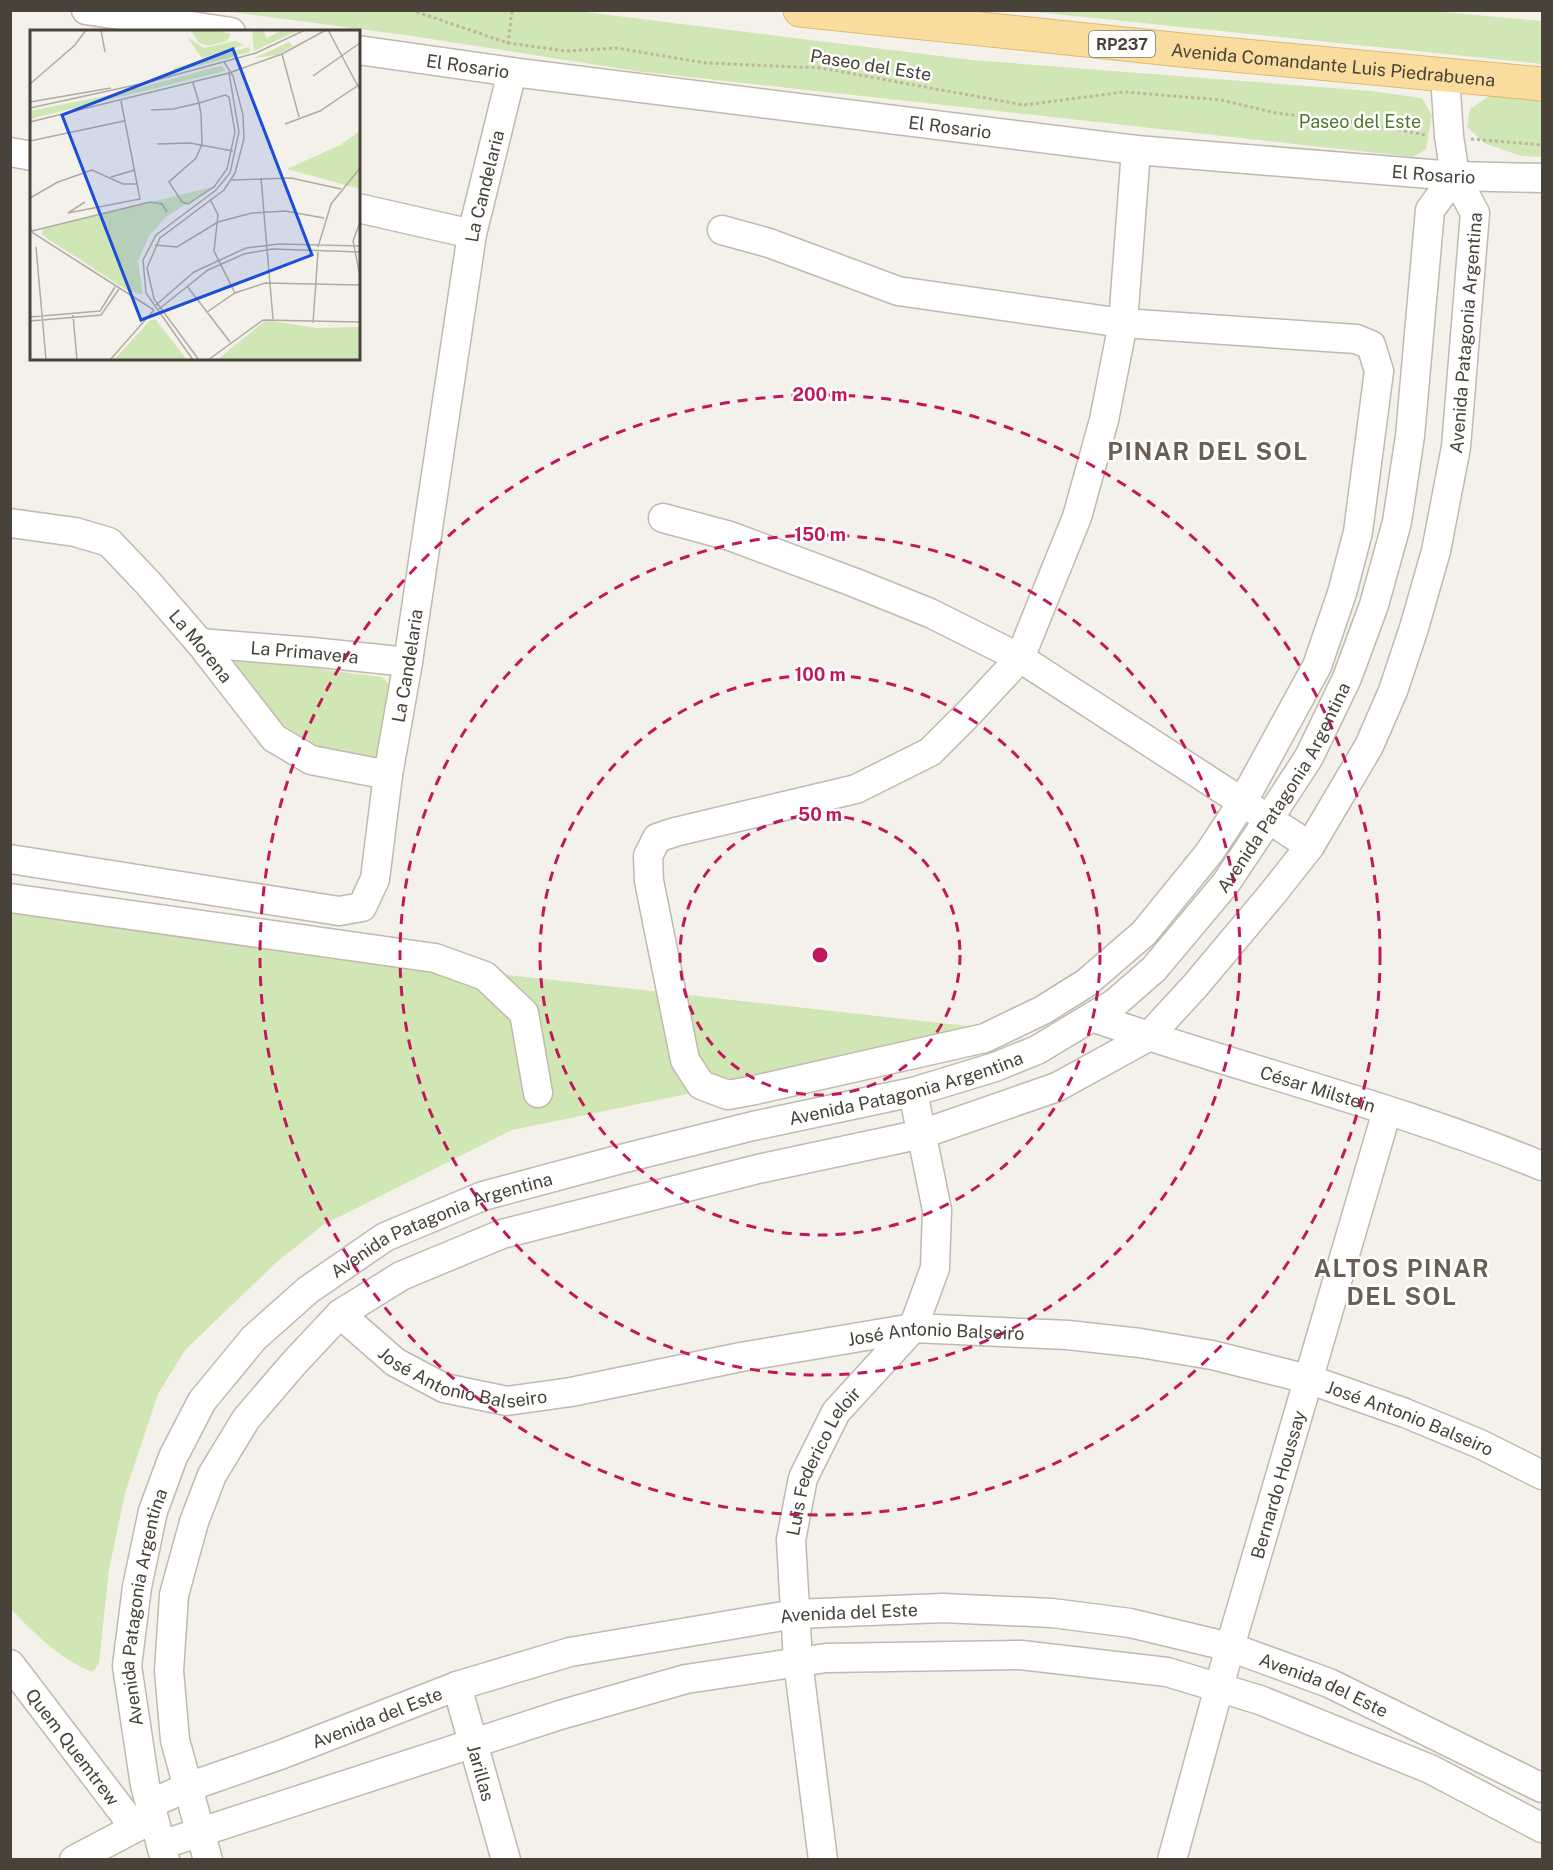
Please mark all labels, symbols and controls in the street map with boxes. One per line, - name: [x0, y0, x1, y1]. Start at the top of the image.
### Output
- inset map: [30, 30, 360, 360]
- road number: RP237: [1089, 31, 1155, 57]
- street label: Avenida Comandante Luis Piedrabuena: [1170, 38, 1496, 90]
- street label: Paseo del Este: [809, 45, 933, 85]
- street label: El Rosario: [425, 49, 511, 82]
- street label: El Rosario: [907, 111, 993, 142]
- park label: Paseo del Este: [1299, 111, 1421, 132]
- street label: La Candelaria: [460, 128, 508, 244]
- street label: El Rosario: [1391, 160, 1476, 187]
- street label: Avenida Patagonia Argentina: [1445, 211, 1486, 455]
- text: 200 m: [793, 384, 847, 405]
- district label: PINAR DEL SOL: [1107, 437, 1309, 465]
- text: 150 m: [794, 524, 846, 545]
- street label: La Morena: [165, 605, 237, 686]
- street label: La Candelaria: [387, 607, 426, 724]
- street label: La Primavera: [250, 637, 360, 667]
- text: 100 m: [794, 664, 846, 685]
- street label: Avenida Patagonia Argentina: [1212, 679, 1354, 896]
- text: 50 m: [798, 804, 842, 825]
- centre of rings: [810, 945, 830, 965]
- street label: Avenida Patagonia Argentina: [787, 1046, 1026, 1129]
- street label: César Milstein: [1258, 1061, 1378, 1116]
- street label: Avenida Patagonia Argentina: [326, 1167, 554, 1282]
- district label: ALTOS PINAR DEL SOL: [1314, 1254, 1490, 1310]
- street label: José Antonio Balseiro: [846, 1317, 1025, 1349]
- street label: José Antonio Balseiro: [375, 1342, 548, 1412]
- street label: José Antonio Balseiro: [1323, 1376, 1497, 1460]
- street label: Luis Federico Leloir: [782, 1382, 865, 1537]
- street label: Bernardo Houssay: [1246, 1408, 1309, 1561]
- street label: Avenida Patagonia Argentina: [116, 1485, 171, 1728]
- street label: Avenida del Este: [778, 1599, 918, 1627]
- street label: Avenida del Este: [1256, 1648, 1392, 1721]
- street label: Avenida del Este: [309, 1682, 445, 1752]
- street label: Quem Quemtrew: [22, 1684, 124, 1809]
- street label: Jarillas: [463, 1742, 499, 1803]

